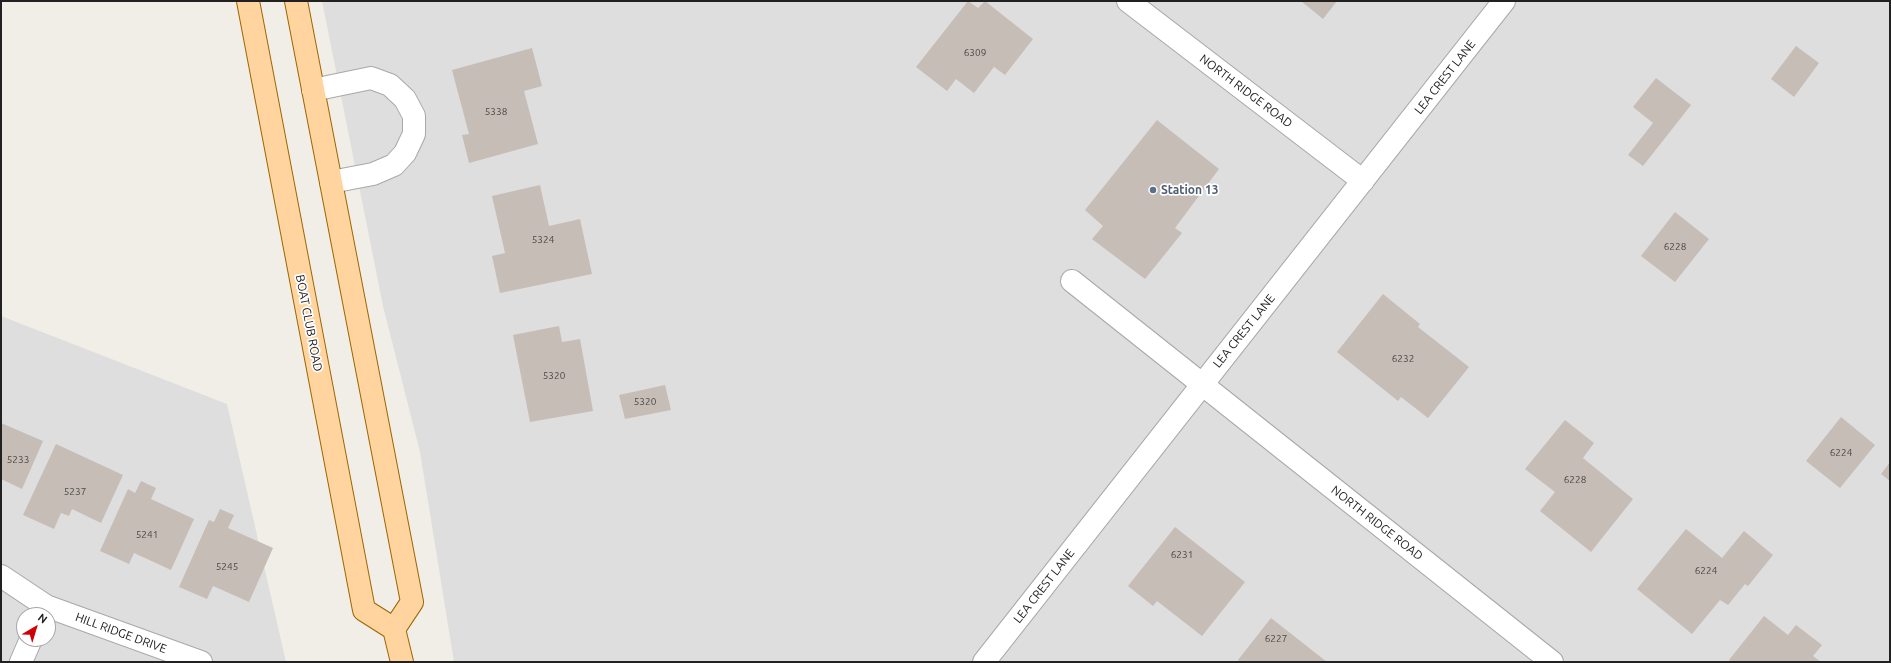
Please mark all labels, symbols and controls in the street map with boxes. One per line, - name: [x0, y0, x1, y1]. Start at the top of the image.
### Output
- street label: LEA CREST LANE: [1412, 37, 1478, 117]
- house number: 6309: [964, 47, 986, 59]
- street label: NORTH RIDGE ROAD: [1197, 51, 1295, 131]
- house number: 5338: [485, 106, 507, 118]
- place label: Station 13: [1161, 183, 1218, 197]
- marker: Station 13: [1148, 185, 1158, 195]
- house number: 5324: [532, 234, 554, 246]
- house number: 6228: [1664, 241, 1686, 253]
- street label: BOAT CLUB ROAD: [293, 273, 325, 373]
- street label: LEA CREST LANE: [1210, 291, 1278, 371]
- house number: 6232: [1392, 353, 1414, 365]
- house number: 5320: [543, 370, 565, 382]
- house number: 5320: [634, 396, 656, 408]
- house number: 6224: [1830, 447, 1852, 459]
- house number: 5233: [7, 454, 29, 466]
- house number: 6228: [1564, 474, 1586, 486]
- street label: NORTH RIDGE ROAD: [1328, 483, 1426, 563]
- house number: 5237: [64, 486, 86, 498]
- house number: 5241: [136, 529, 158, 541]
- street label: LEA CREST LANE: [1011, 546, 1077, 626]
- house number: 6231: [1171, 549, 1193, 561]
- house number: 5245: [216, 561, 238, 573]
- house number: 6224: [1695, 565, 1717, 577]
- north arrow: [16, 607, 56, 647]
- street label: HILL RIDGE DRIVE: [73, 610, 169, 656]
- text: N: [36, 611, 50, 626]
- house number: 6227: [1265, 633, 1287, 645]

